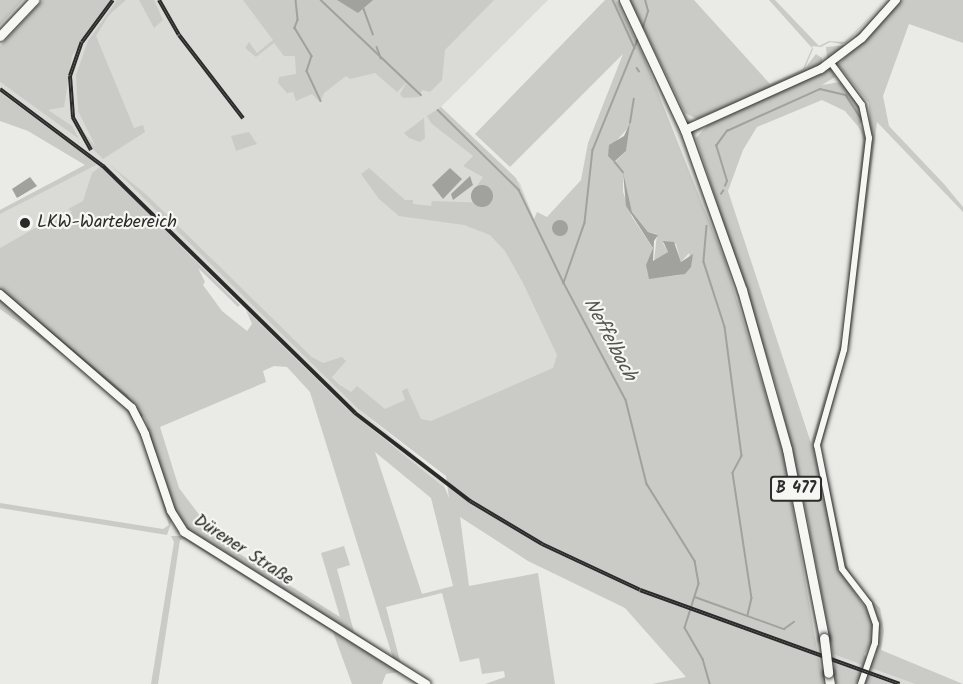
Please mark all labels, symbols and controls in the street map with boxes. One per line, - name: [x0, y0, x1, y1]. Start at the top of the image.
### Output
- place label: LKW-Wartebereich: [37, 212, 177, 234]
- marker: LKW-Wartebereich: [18, 216, 32, 230]
- water label: Neffelbach: [577, 294, 641, 386]
- road number: B 477: [769, 476, 823, 502]
- street label: Dürener Straße: [189, 511, 297, 591]

